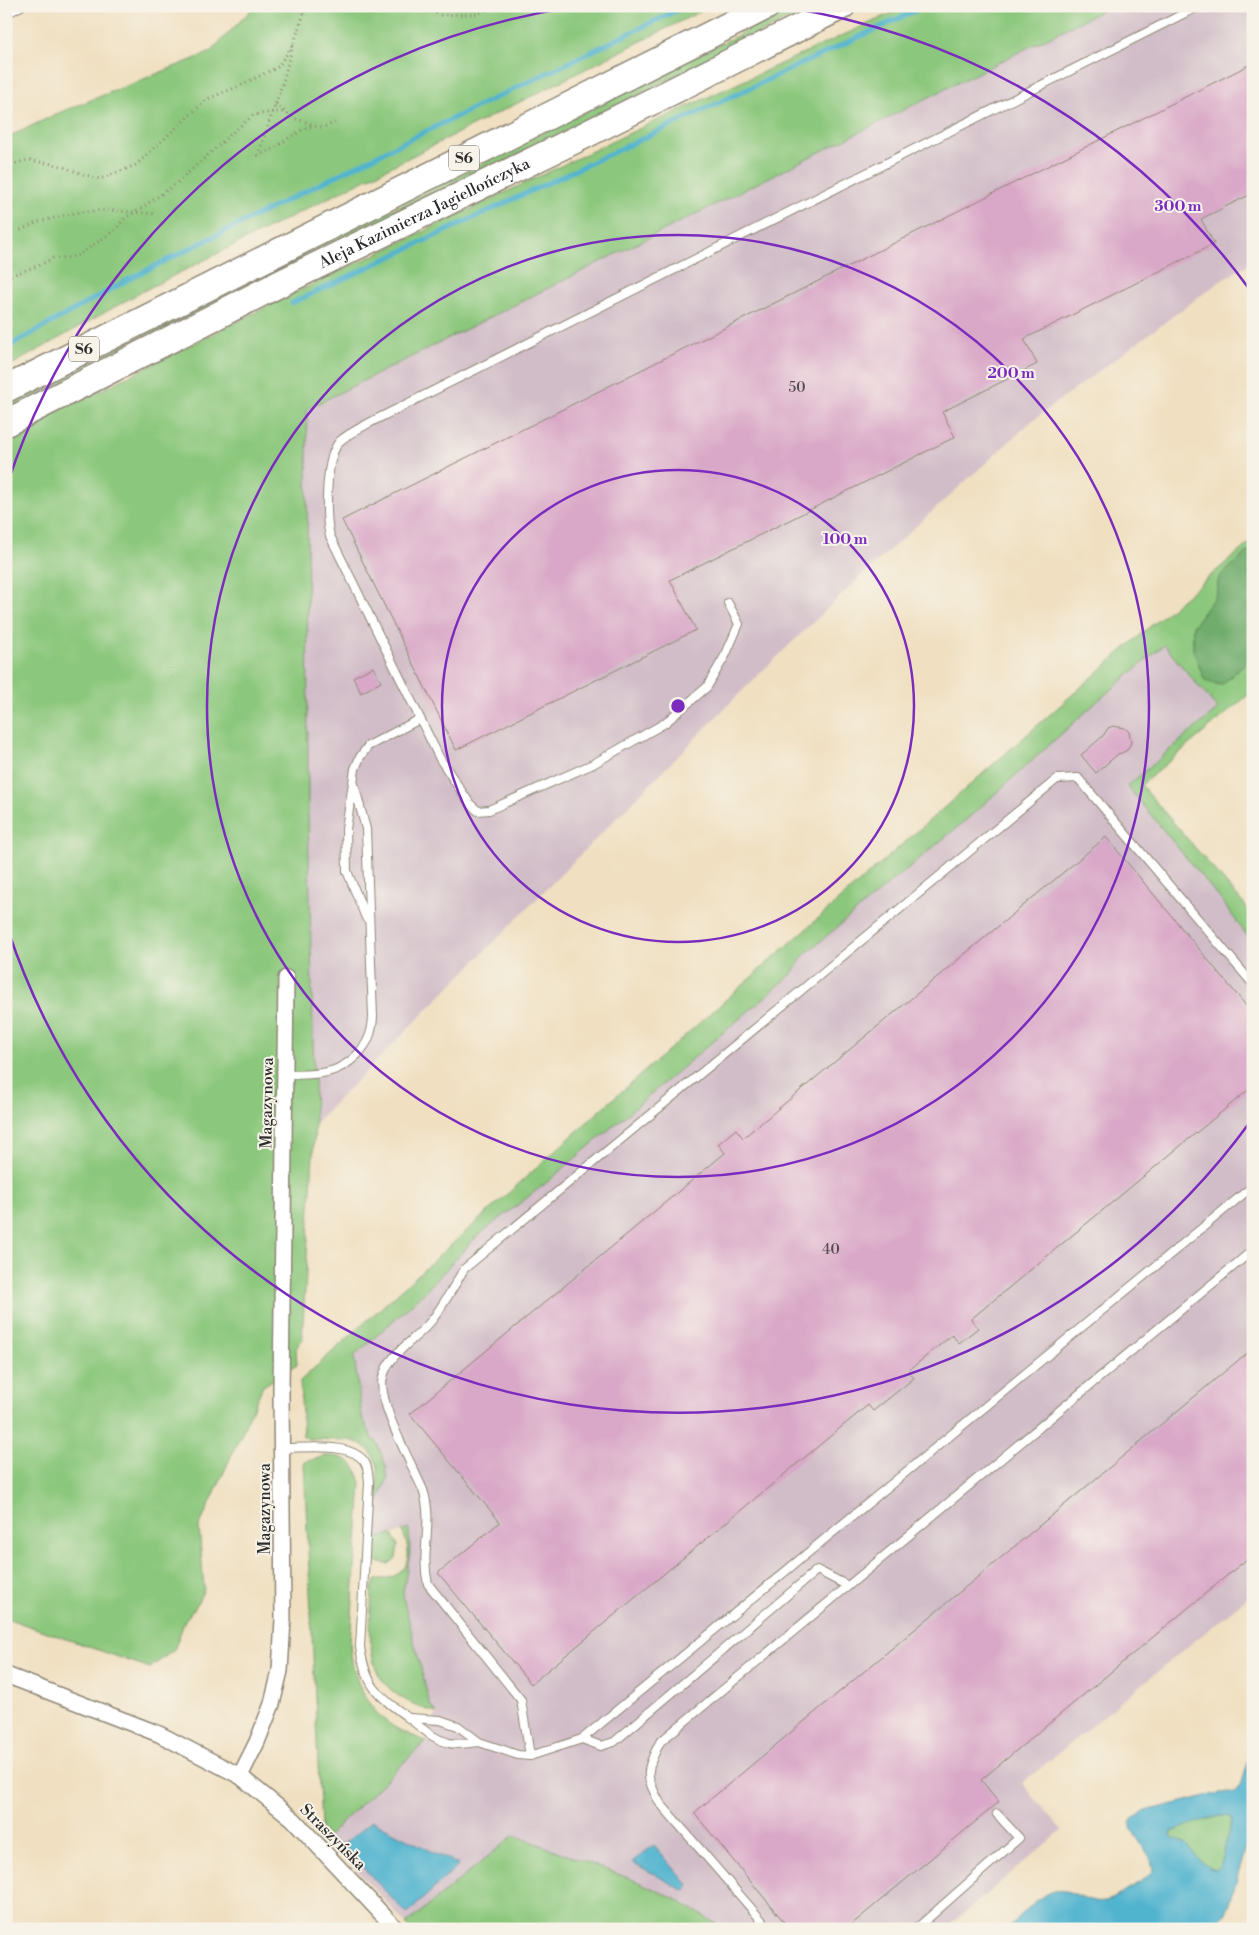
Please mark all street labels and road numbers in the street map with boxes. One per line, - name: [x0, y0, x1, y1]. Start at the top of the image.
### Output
- road number: S6: [449, 146, 479, 170]
- street label: Aleja Kazimierza Jagiellończyka: [315, 153, 534, 274]
- road number: S6: [69, 336, 99, 362]
- street label: Magazynowa: [256, 1056, 278, 1149]
- street label: Magazynowa: [255, 1462, 275, 1555]
- street label: Straszyńska: [296, 1800, 371, 1875]

